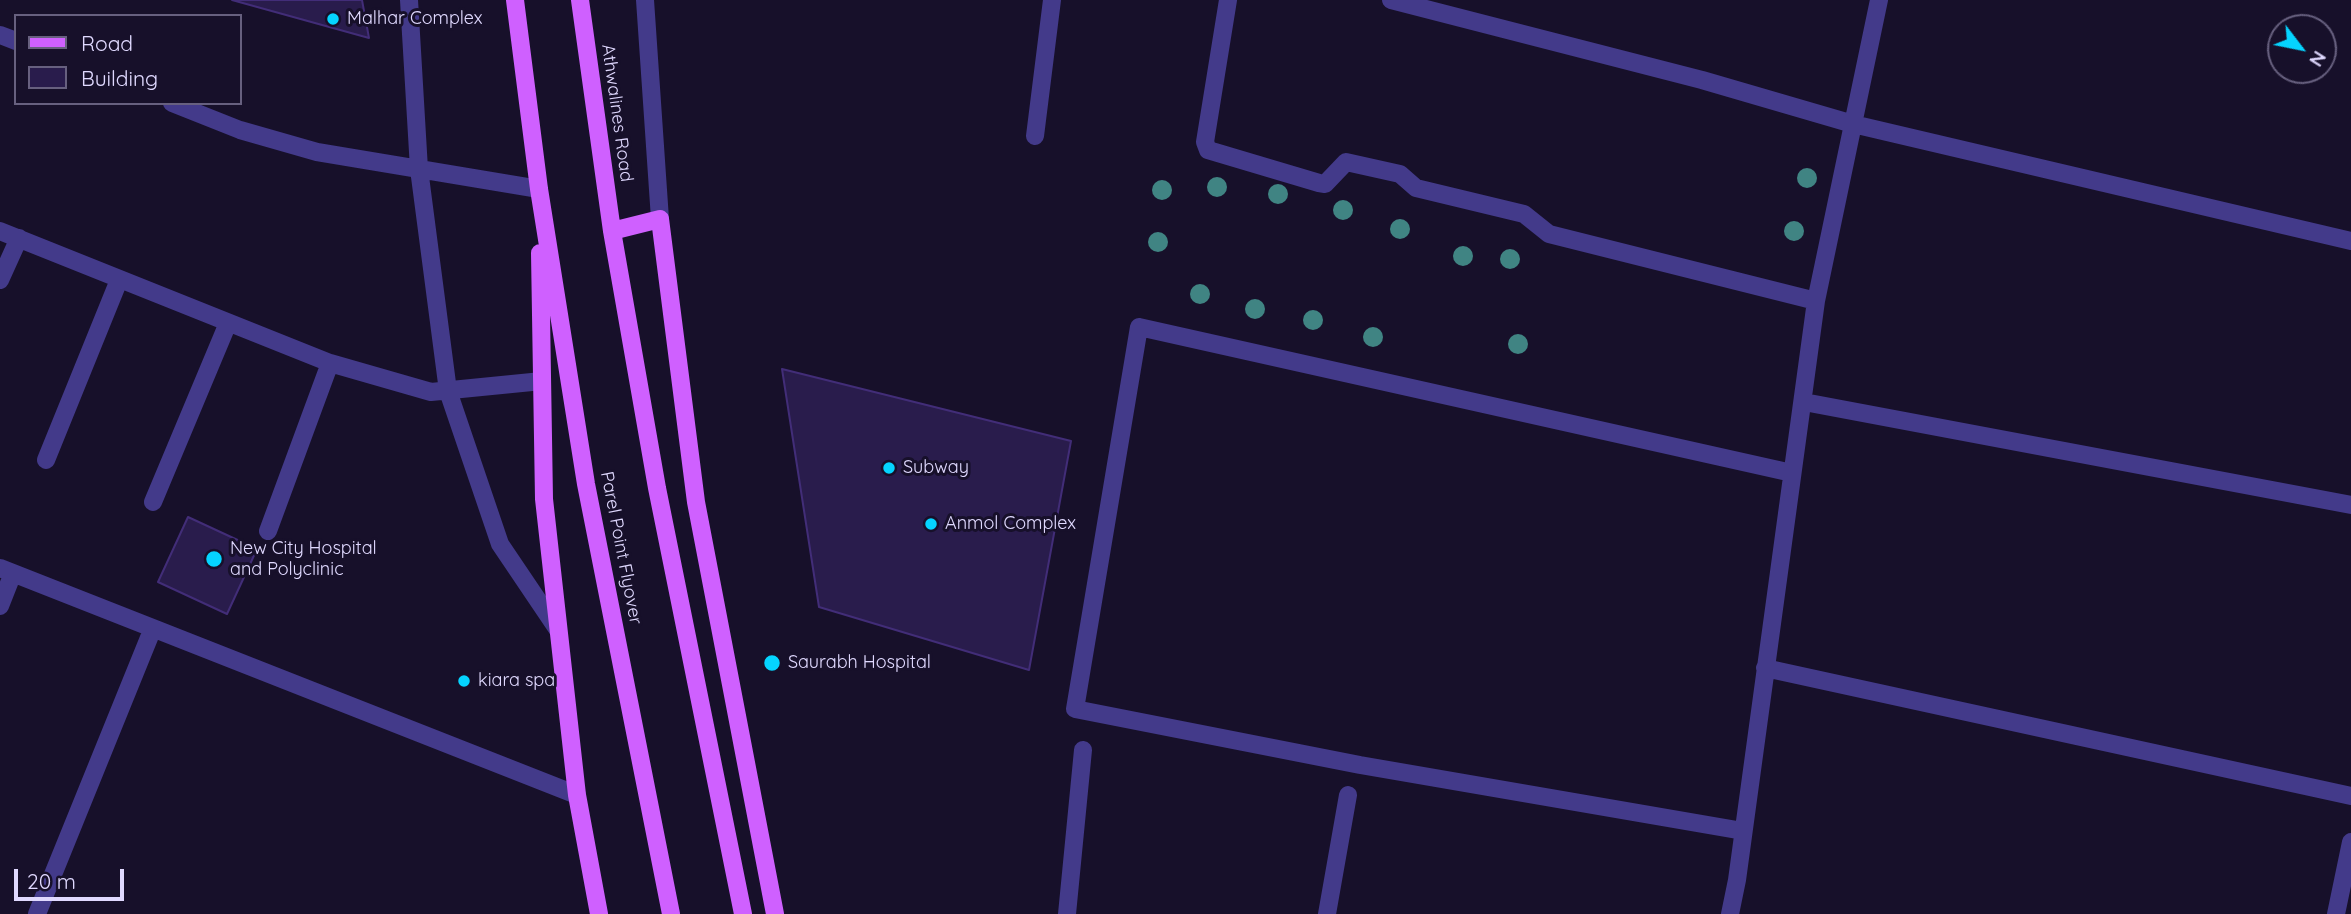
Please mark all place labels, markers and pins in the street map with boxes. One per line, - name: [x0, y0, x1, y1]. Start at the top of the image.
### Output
- place label: Malhar Complex: [347, 8, 483, 30]
- marker: Malhar Complex: [325, 11, 341, 27]
- place label: Subway: [903, 457, 969, 479]
- marker: Subway: [881, 460, 897, 476]
- place label: Anmol Complex: [945, 513, 1076, 535]
- marker: Anmol Complex: [923, 516, 939, 532]
- place label: New City Hospital and Polyclinic: [230, 538, 377, 580]
- marker: New City Hospital and Polyclinic: [204, 549, 224, 569]
- place label: Saurabh Hospital: [788, 652, 931, 674]
- marker: Saurabh Hospital: [762, 653, 782, 673]
- place label: kiara spa: [478, 670, 555, 692]
- marker: kiara spa: [456, 673, 472, 689]

